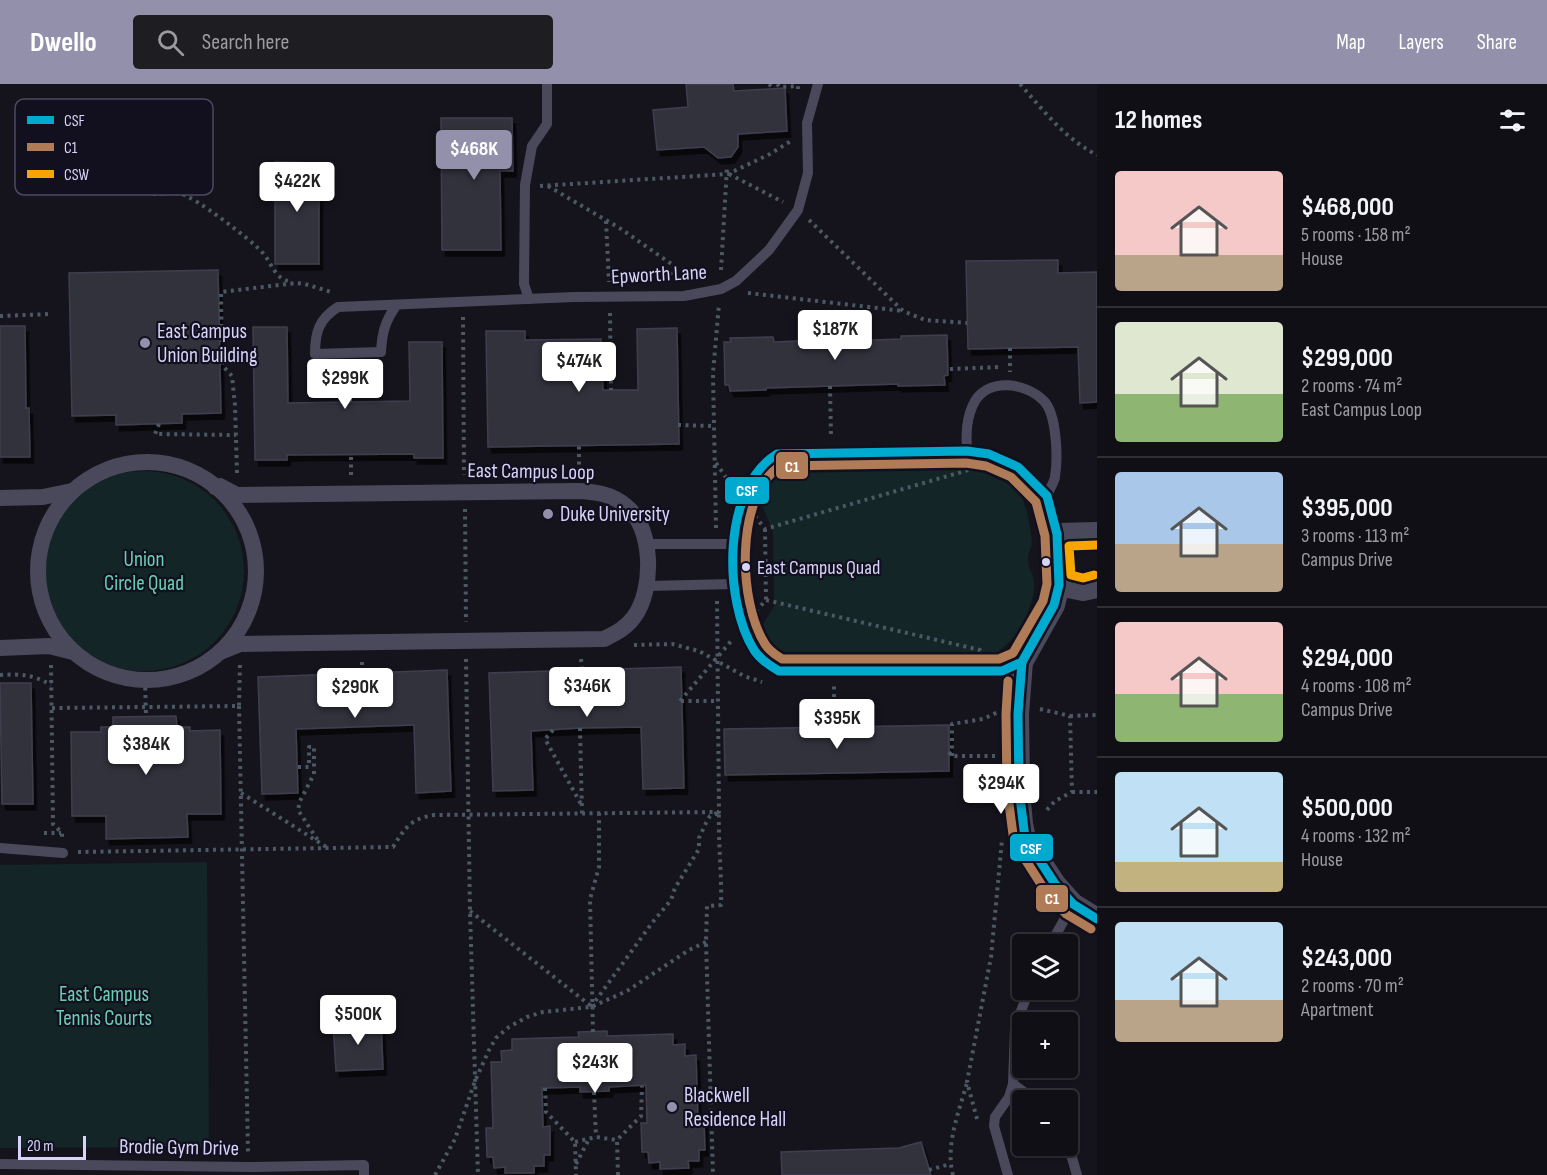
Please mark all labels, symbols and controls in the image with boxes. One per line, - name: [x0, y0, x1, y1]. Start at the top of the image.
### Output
- search box: [133, 15, 553, 69]
- text: Dwello: [30, 26, 97, 59]
- icon: search: [154, 26, 187, 59]
- text: Search here: [202, 29, 289, 56]
- text: Map: [1336, 30, 1365, 55]
- text: Layers: [1398, 30, 1444, 55]
- text: Share: [1477, 30, 1517, 55]
- legend: [15, 99, 213, 195]
- icon: filters: [1496, 104, 1529, 137]
- text: 12 homes: [1115, 105, 1202, 136]
- text: CSF: [64, 112, 85, 131]
- pin: $468K: [432, 130, 516, 181]
- text: $468K: [450, 137, 498, 161]
- text: C1: [64, 139, 78, 158]
- pin: $422K: [255, 162, 339, 213]
- text: CSW: [64, 166, 90, 185]
- text: $422K: [274, 169, 321, 193]
- text: $468,000: [1301, 192, 1394, 223]
- icon: home: [1163, 195, 1235, 267]
- text: 5 rooms · 158 m²: [1301, 223, 1411, 247]
- text: House: [1301, 247, 1343, 271]
- street label: Epworth Lane: [610, 260, 708, 289]
- pin: $187K: [793, 310, 877, 361]
- text: $187K: [812, 317, 858, 341]
- place label: East Campus Union Building: [157, 319, 257, 368]
- marker: East Campus Union Building: [138, 336, 152, 350]
- pin: $474K: [537, 342, 621, 393]
- text: $299,000: [1301, 343, 1393, 374]
- icon: home: [1163, 346, 1235, 418]
- text: $474K: [556, 349, 602, 373]
- pin: $299K: [303, 359, 387, 410]
- text: $299K: [321, 366, 369, 390]
- text: 2 rooms · 74 m²: [1301, 374, 1402, 398]
- text: East Campus Loop: [1301, 398, 1422, 422]
- line badge: C1: [775, 451, 809, 480]
- street label: East Campus Loop: [467, 458, 595, 485]
- text: C1: [785, 458, 800, 477]
- line badge: CSF: [724, 476, 770, 505]
- text: CSF: [736, 482, 758, 501]
- text: $395,000: [1301, 493, 1393, 524]
- icon: home: [1163, 496, 1235, 568]
- place label: Duke University: [560, 502, 670, 527]
- marker: Duke University: [541, 507, 555, 521]
- text: 3 rooms · 113 m²: [1301, 524, 1410, 548]
- park label: Union Circle Quad: [104, 547, 184, 596]
- text: Campus Drive: [1301, 548, 1393, 572]
- place label: East Campus Quad: [757, 556, 880, 580]
- unlabelled marker: [1040, 556, 1052, 568]
- marker: East Campus Quad: [740, 561, 752, 573]
- text: $294,000: [1301, 643, 1393, 674]
- icon: home: [1163, 646, 1235, 718]
- pin: $346K: [545, 667, 629, 718]
- pin: $290K: [313, 668, 397, 719]
- text: $346K: [563, 674, 611, 698]
- text: 4 rooms · 108 m²: [1301, 674, 1412, 698]
- text: $290K: [331, 675, 379, 699]
- text: Campus Drive: [1301, 698, 1393, 722]
- pin: $395K: [795, 699, 879, 750]
- text: $395K: [813, 706, 861, 730]
- pin: $384K: [104, 725, 188, 776]
- text: $384K: [122, 732, 170, 756]
- pin: $294K: [959, 764, 1043, 815]
- text: $294K: [977, 771, 1025, 795]
- text: $500,000: [1301, 793, 1393, 824]
- icon: home: [1163, 796, 1235, 868]
- text: 4 rooms · 132 m²: [1301, 824, 1411, 848]
- line badge: CSF: [1009, 833, 1054, 862]
- text: CSF: [1020, 840, 1042, 859]
- text: House: [1301, 848, 1343, 872]
- line badge: C1: [1035, 884, 1069, 913]
- text: C1: [1045, 890, 1060, 909]
- map controls: [1012, 934, 1078, 1156]
- button: layers: [1012, 934, 1078, 1000]
- text: $243,000: [1301, 943, 1392, 974]
- icon: home: [1163, 946, 1235, 1018]
- text: 2 rooms · 70 m²: [1301, 974, 1404, 998]
- park label: East Campus Tennis Courts: [56, 982, 152, 1031]
- pin: $500K: [316, 995, 400, 1046]
- text: Apartment: [1301, 998, 1374, 1022]
- text: $500K: [334, 1002, 382, 1026]
- button: +: [1012, 1012, 1078, 1078]
- pin: $243K: [553, 1043, 637, 1094]
- text: $243K: [571, 1050, 619, 1074]
- place label: Blackwell Residence Hall: [684, 1083, 786, 1132]
- button: −: [1012, 1090, 1078, 1156]
- marker: Blackwell Residence Hall: [665, 1100, 679, 1114]
- scale bar: [18, 1133, 86, 1160]
- street label: Brodie Gym Drive: [119, 1134, 239, 1161]
- text: 20 m: [27, 1137, 54, 1156]

